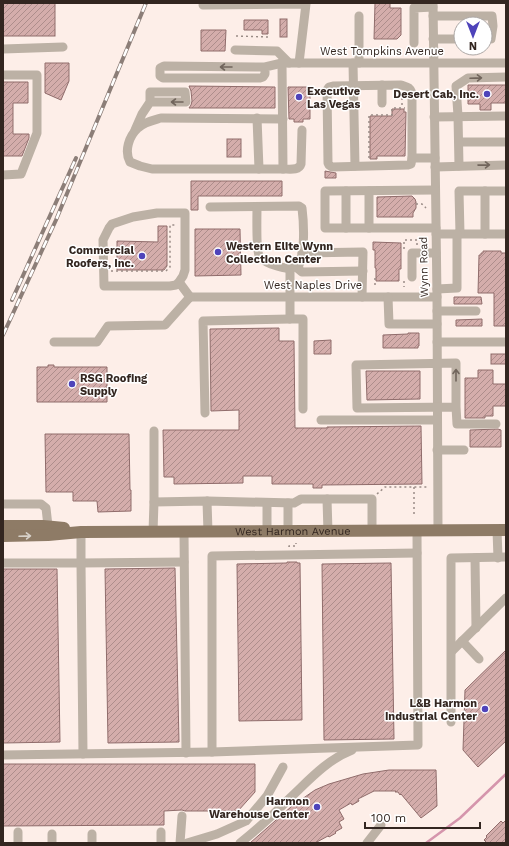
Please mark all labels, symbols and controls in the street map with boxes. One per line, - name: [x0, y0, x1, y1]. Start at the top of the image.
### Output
- north arrow: [453, 16, 493, 56]
- text: N: [469, 39, 477, 52]
- street label: West Tompkins Avenue: [320, 45, 444, 58]
- one-way arrow: [220, 63, 233, 70]
- one-way arrow: [469, 74, 482, 81]
- place label: Executive Las Vegas: [307, 85, 360, 111]
- place label: Desert Cab, Inc.: [393, 88, 479, 101]
- marker: Desert Cab, Inc.: [482, 89, 492, 99]
- marker: Executive Las Vegas: [294, 92, 304, 102]
- one-way arrow: [171, 98, 184, 106]
- one-way arrow: [477, 161, 490, 169]
- street label: Wynn Road: [417, 237, 431, 297]
- place label: Western Elite Wynn Collection Center: [226, 240, 333, 266]
- place label: Commercial Roofers, Inc.: [66, 244, 134, 270]
- marker: Western Elite Wynn Collection Center: [213, 247, 223, 257]
- marker: Commercial Roofers, Inc.: [137, 251, 147, 261]
- street label: West Naples Drive: [264, 279, 362, 292]
- one-way arrow: [452, 369, 460, 382]
- place label: RSG Roofing Supply: [80, 372, 148, 398]
- marker: RSG Roofing Supply: [67, 379, 77, 389]
- street label: West Harmon Avenue: [235, 524, 351, 538]
- one-way arrow: [18, 532, 31, 539]
- place label: L&B Harmon Industrial Center: [385, 697, 477, 723]
- marker: L&B Harmon Industrial Center: [480, 704, 490, 714]
- place label: Harmon Warehouse Center: [209, 795, 309, 821]
- marker: Harmon Warehouse Center: [312, 802, 322, 812]
- scale bar: [365, 804, 480, 830]
- text: 100 m: [371, 811, 406, 825]

